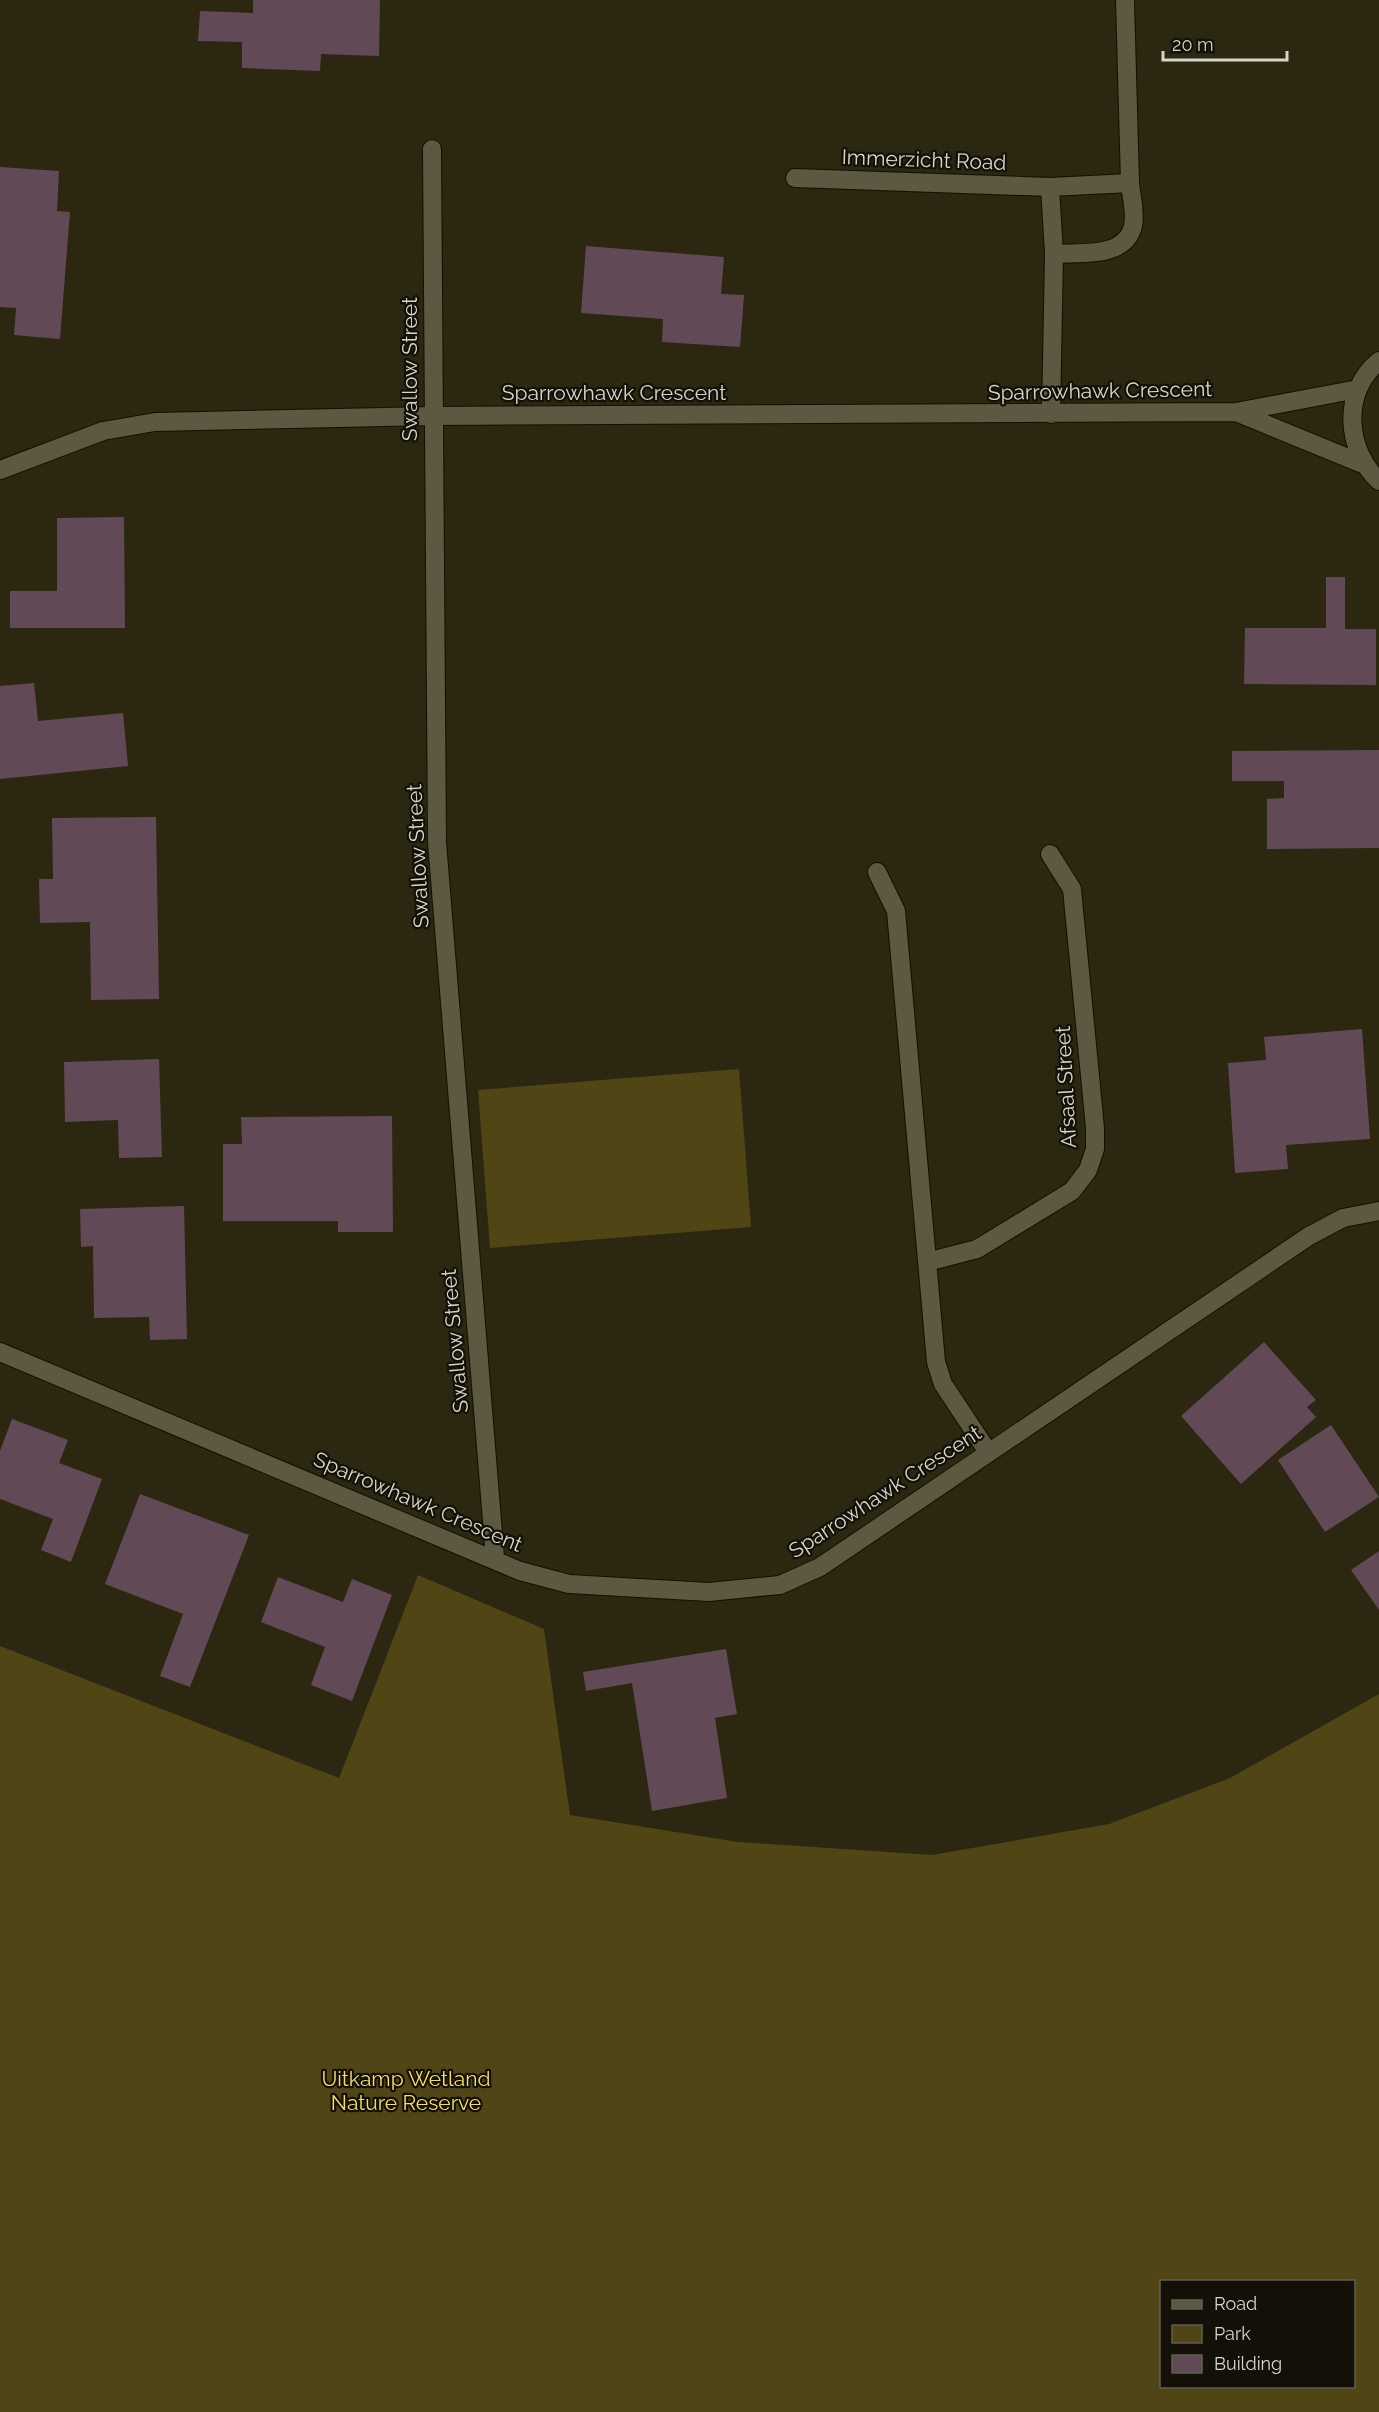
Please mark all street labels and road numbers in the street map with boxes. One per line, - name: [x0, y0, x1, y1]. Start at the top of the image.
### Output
- street label: Immerzicht Road: [841, 144, 1007, 175]
- street label: Swallow Street: [397, 297, 422, 441]
- street label: Sparrowhawk Crescent: [988, 376, 1212, 405]
- street label: Sparrowhawk Crescent: [502, 380, 726, 405]
- street label: Swallow Street: [401, 783, 434, 929]
- street label: Afsaal Street: [1050, 1025, 1081, 1149]
- street label: Swallow Street: [436, 1268, 473, 1414]
- street label: Sparrowhawk Crescent: [784, 1420, 986, 1563]
- street label: Sparrowhawk Crescent: [310, 1446, 526, 1557]

